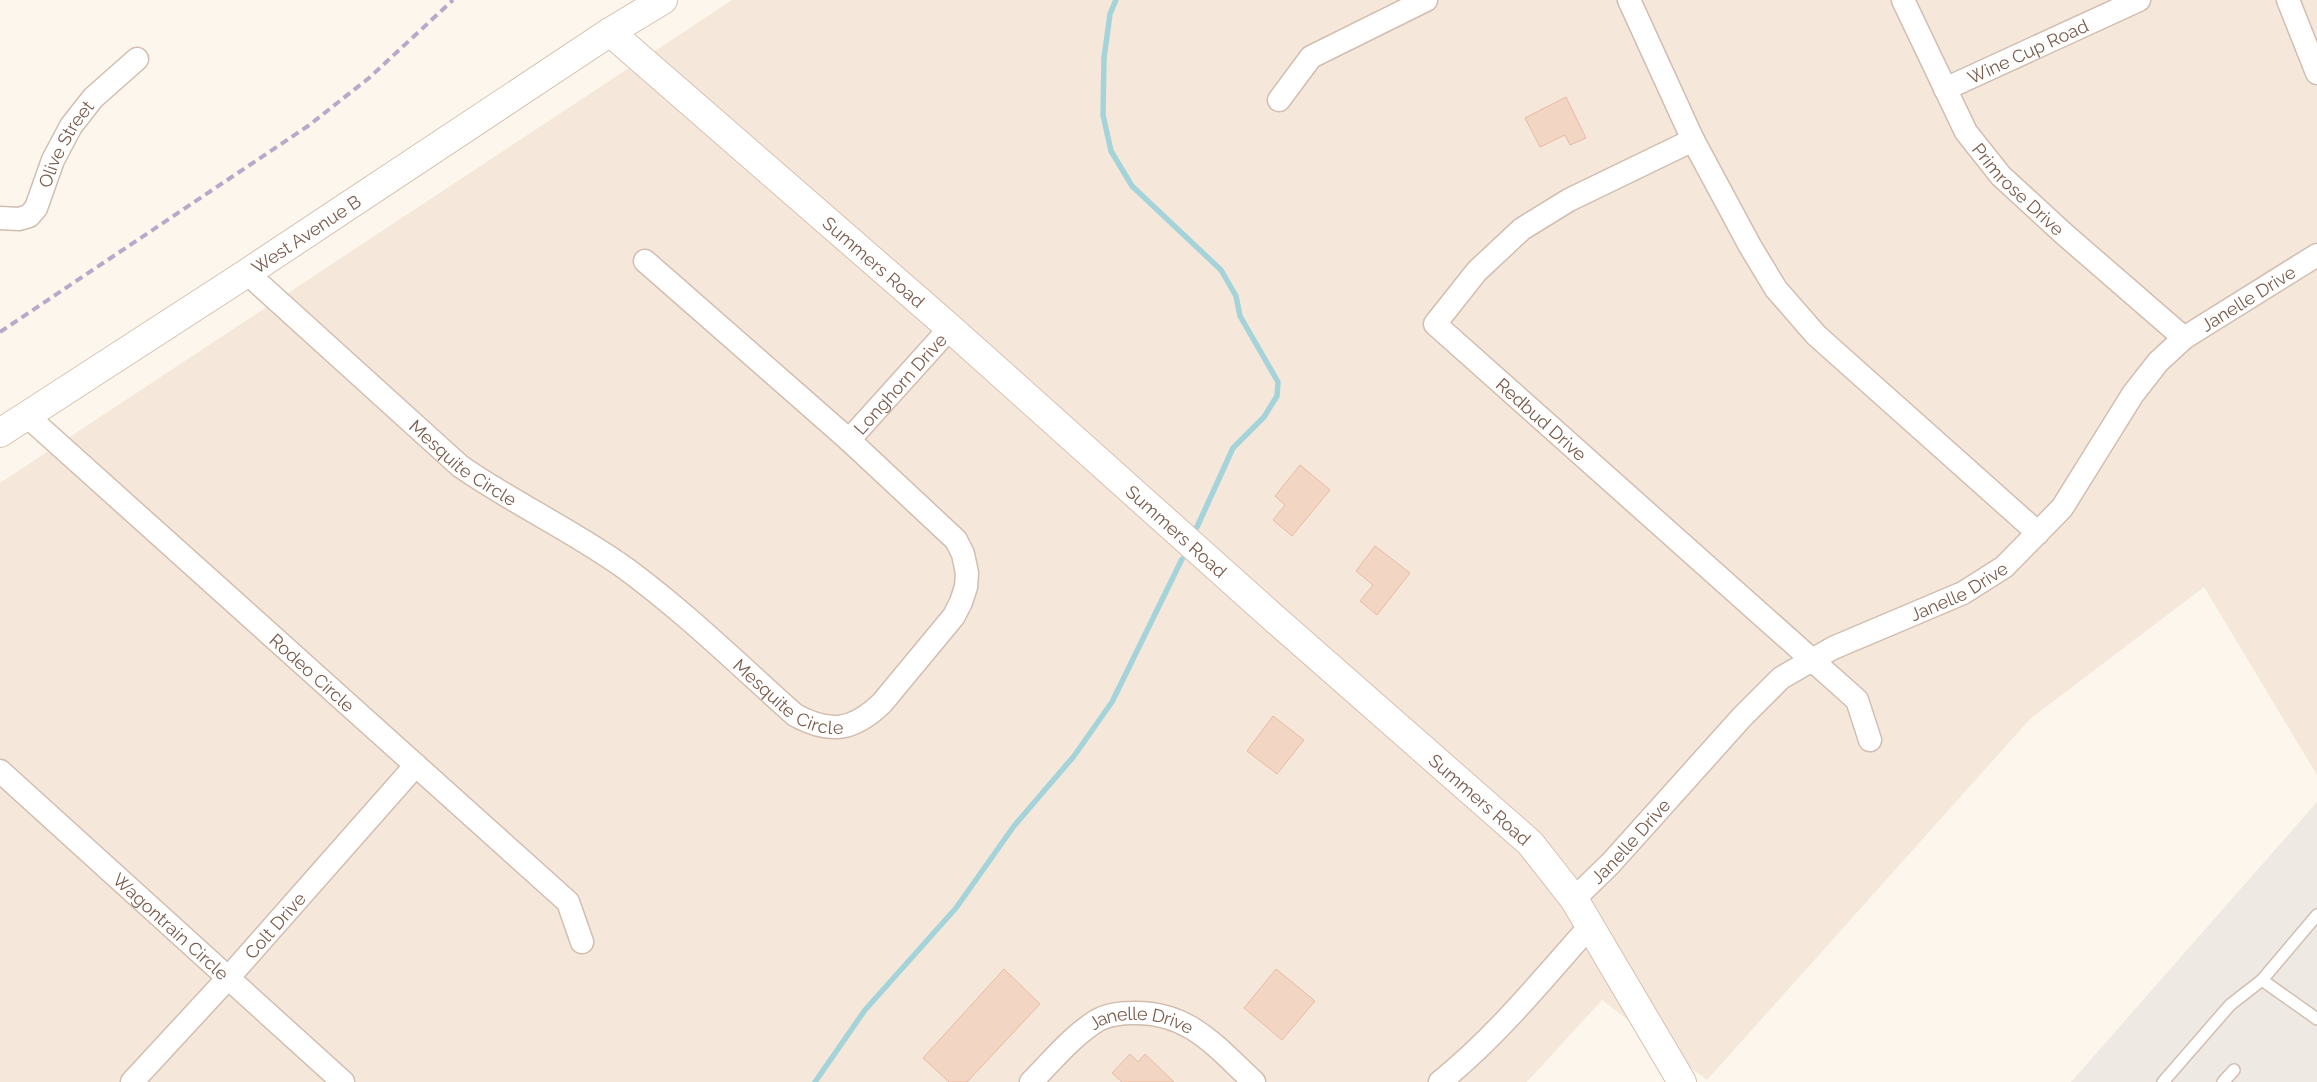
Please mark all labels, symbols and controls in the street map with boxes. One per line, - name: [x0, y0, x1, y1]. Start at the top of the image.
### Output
- street label: Wine Cup Road: [1964, 14, 2091, 88]
- street label: Olive Street: [34, 96, 98, 190]
- street label: Primrose Drive: [1968, 139, 2069, 240]
- street label: West Avenue B: [247, 190, 365, 278]
- street label: Summers Road: [819, 212, 929, 312]
- street label: Janelle Drive: [2197, 261, 2299, 335]
- street label: Longhorn Drive: [849, 329, 951, 438]
- street label: Redbud Drive: [1492, 373, 1591, 465]
- street label: Mesquite Circle: [405, 415, 521, 510]
- street label: Summers Road: [1122, 480, 1231, 582]
- street label: Janelle Drive: [1907, 557, 2012, 625]
- street label: Rodeo Circle: [266, 629, 359, 716]
- street label: Mesquite Circle: [729, 654, 844, 738]
- street label: Summers Road: [1425, 749, 1535, 849]
- street label: Janelle Drive: [1586, 794, 1675, 887]
- street label: Wagontrain Circle: [109, 868, 234, 984]
- street label: Colt Drive: [240, 887, 310, 963]
- street label: Janelle Drive: [1084, 1002, 1198, 1038]

